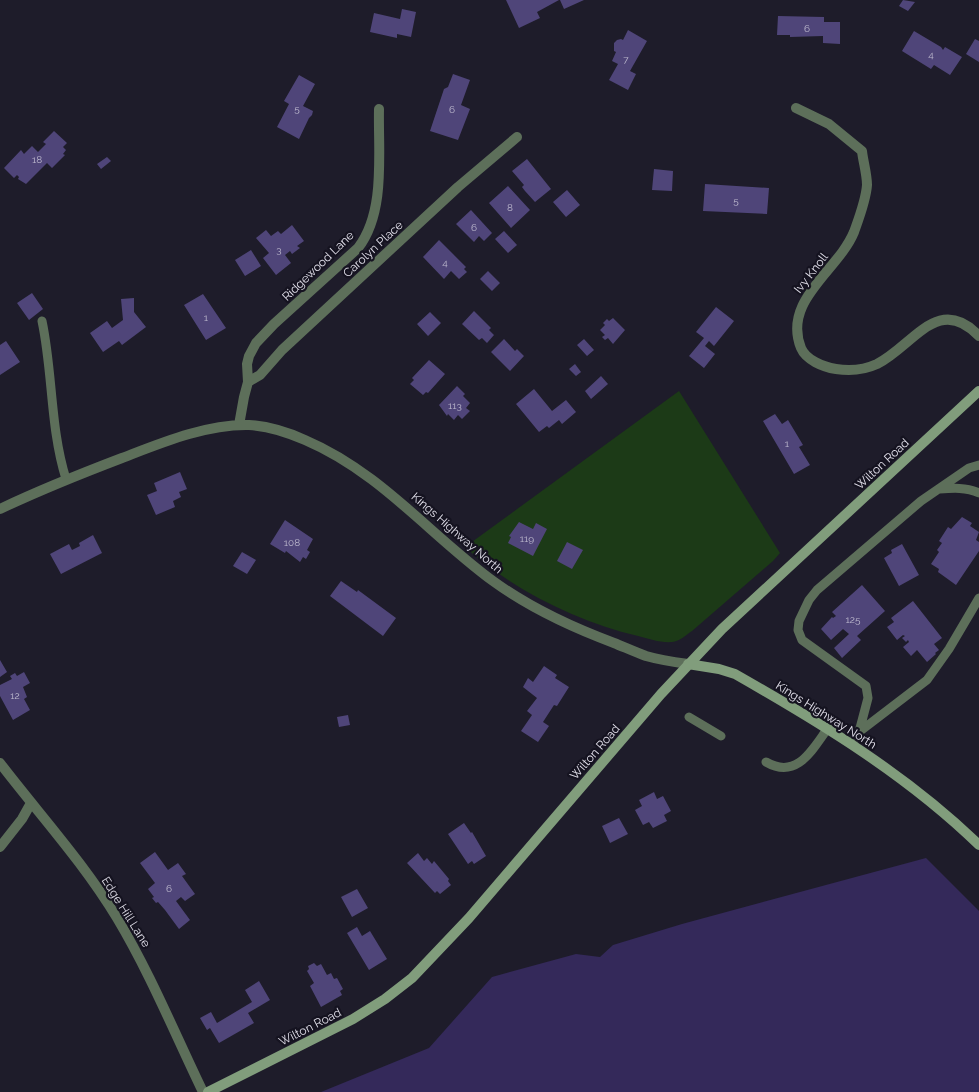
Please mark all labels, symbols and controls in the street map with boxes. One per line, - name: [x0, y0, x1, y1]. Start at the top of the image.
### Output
- house number: 6: [804, 23, 810, 34]
- house number: 4: [928, 49, 934, 60]
- house number: 7: [623, 54, 629, 65]
- house number: 5: [294, 103, 300, 114]
- house number: 6: [449, 104, 455, 115]
- house number: 18: [32, 154, 42, 165]
- house number: 5: [733, 195, 739, 206]
- house number: 8: [507, 202, 513, 213]
- street label: Carolyn Place: [340, 218, 406, 280]
- house number: 6: [471, 222, 477, 233]
- street label: Ridgewood Lane: [279, 228, 357, 304]
- house number: 3: [276, 244, 282, 255]
- street label: Ivy Knoll: [791, 250, 831, 296]
- house number: 4: [442, 257, 448, 268]
- house number: 1: [204, 312, 209, 323]
- house number: 113: [448, 400, 462, 411]
- street label: Wilton Road: [852, 436, 912, 492]
- house number: 1: [785, 438, 790, 449]
- street label: Kings Highway North: [409, 490, 505, 576]
- house number: 119: [520, 533, 534, 544]
- house number: 108: [284, 537, 300, 548]
- house number: 125: [846, 614, 861, 625]
- street label: Kings Highway North: [773, 678, 879, 752]
- house number: 12: [10, 690, 20, 701]
- street label: Wilton Road: [567, 722, 623, 782]
- street label: Edge Hill Lane: [99, 874, 153, 950]
- house number: 6: [166, 883, 172, 894]
- street label: Wilton Road: [276, 1005, 344, 1049]

